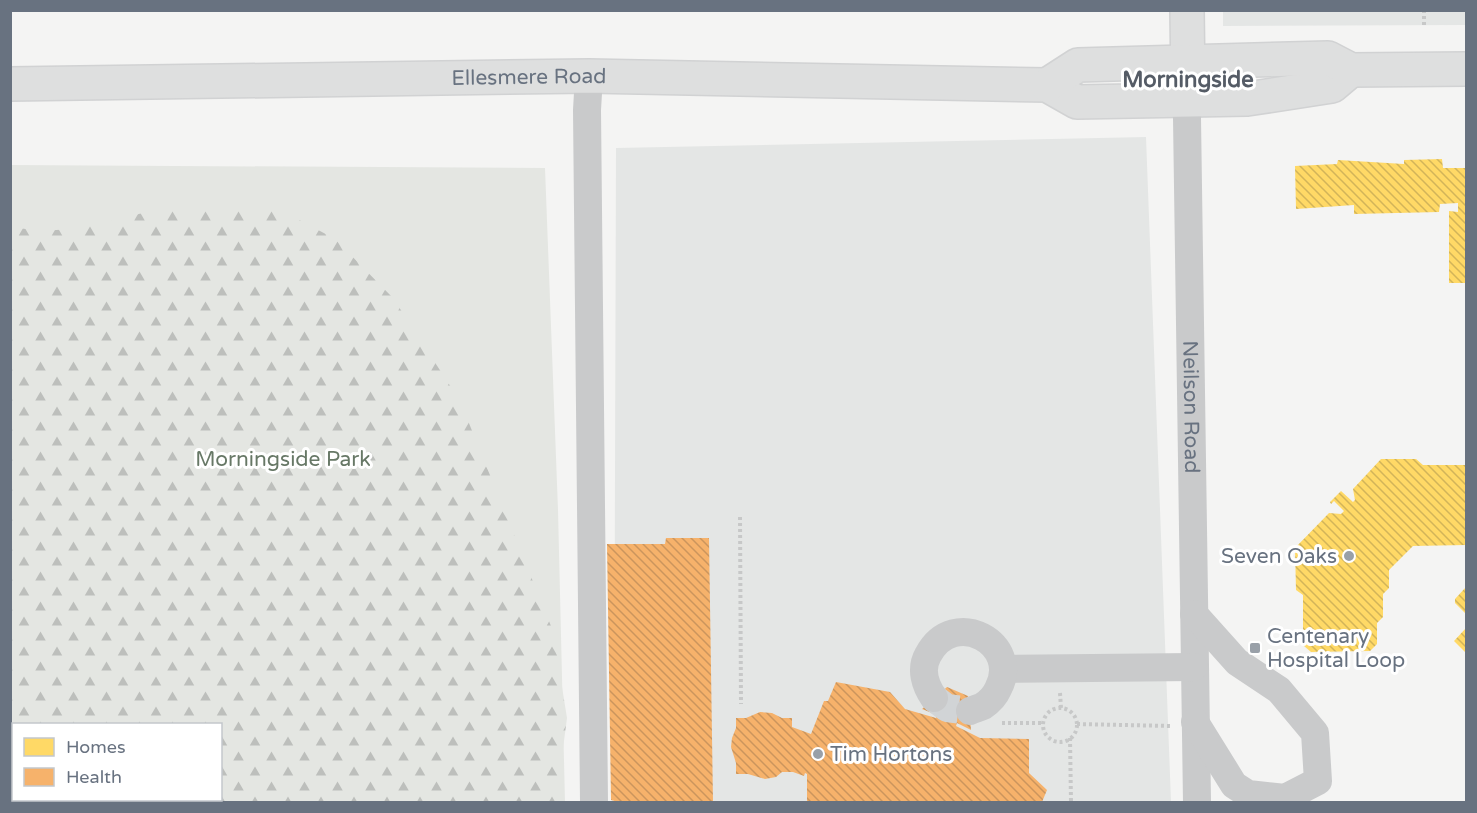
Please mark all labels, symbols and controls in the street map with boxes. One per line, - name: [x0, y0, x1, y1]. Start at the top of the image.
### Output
- street label: Ellesmere Road: [451, 63, 607, 90]
- district label: Morningside: [1122, 67, 1254, 93]
- street label: Neilson Road: [1178, 340, 1205, 474]
- park label: Morningside Park: [195, 447, 371, 472]
- place label: Seven Oaks: [1221, 544, 1337, 569]
- marker: Seven Oaks: [1342, 549, 1356, 563]
- place label: Centenary Hospital Loop: [1267, 624, 1405, 673]
- marker: Centenary Hospital Loop: [1248, 641, 1262, 655]
- legend: [12, 723, 222, 801]
- text: Homes: [66, 736, 126, 758]
- place label: Tim Hortons: [830, 742, 952, 767]
- marker: Tim Hortons: [811, 747, 825, 761]
- text: Health: [66, 766, 122, 788]

